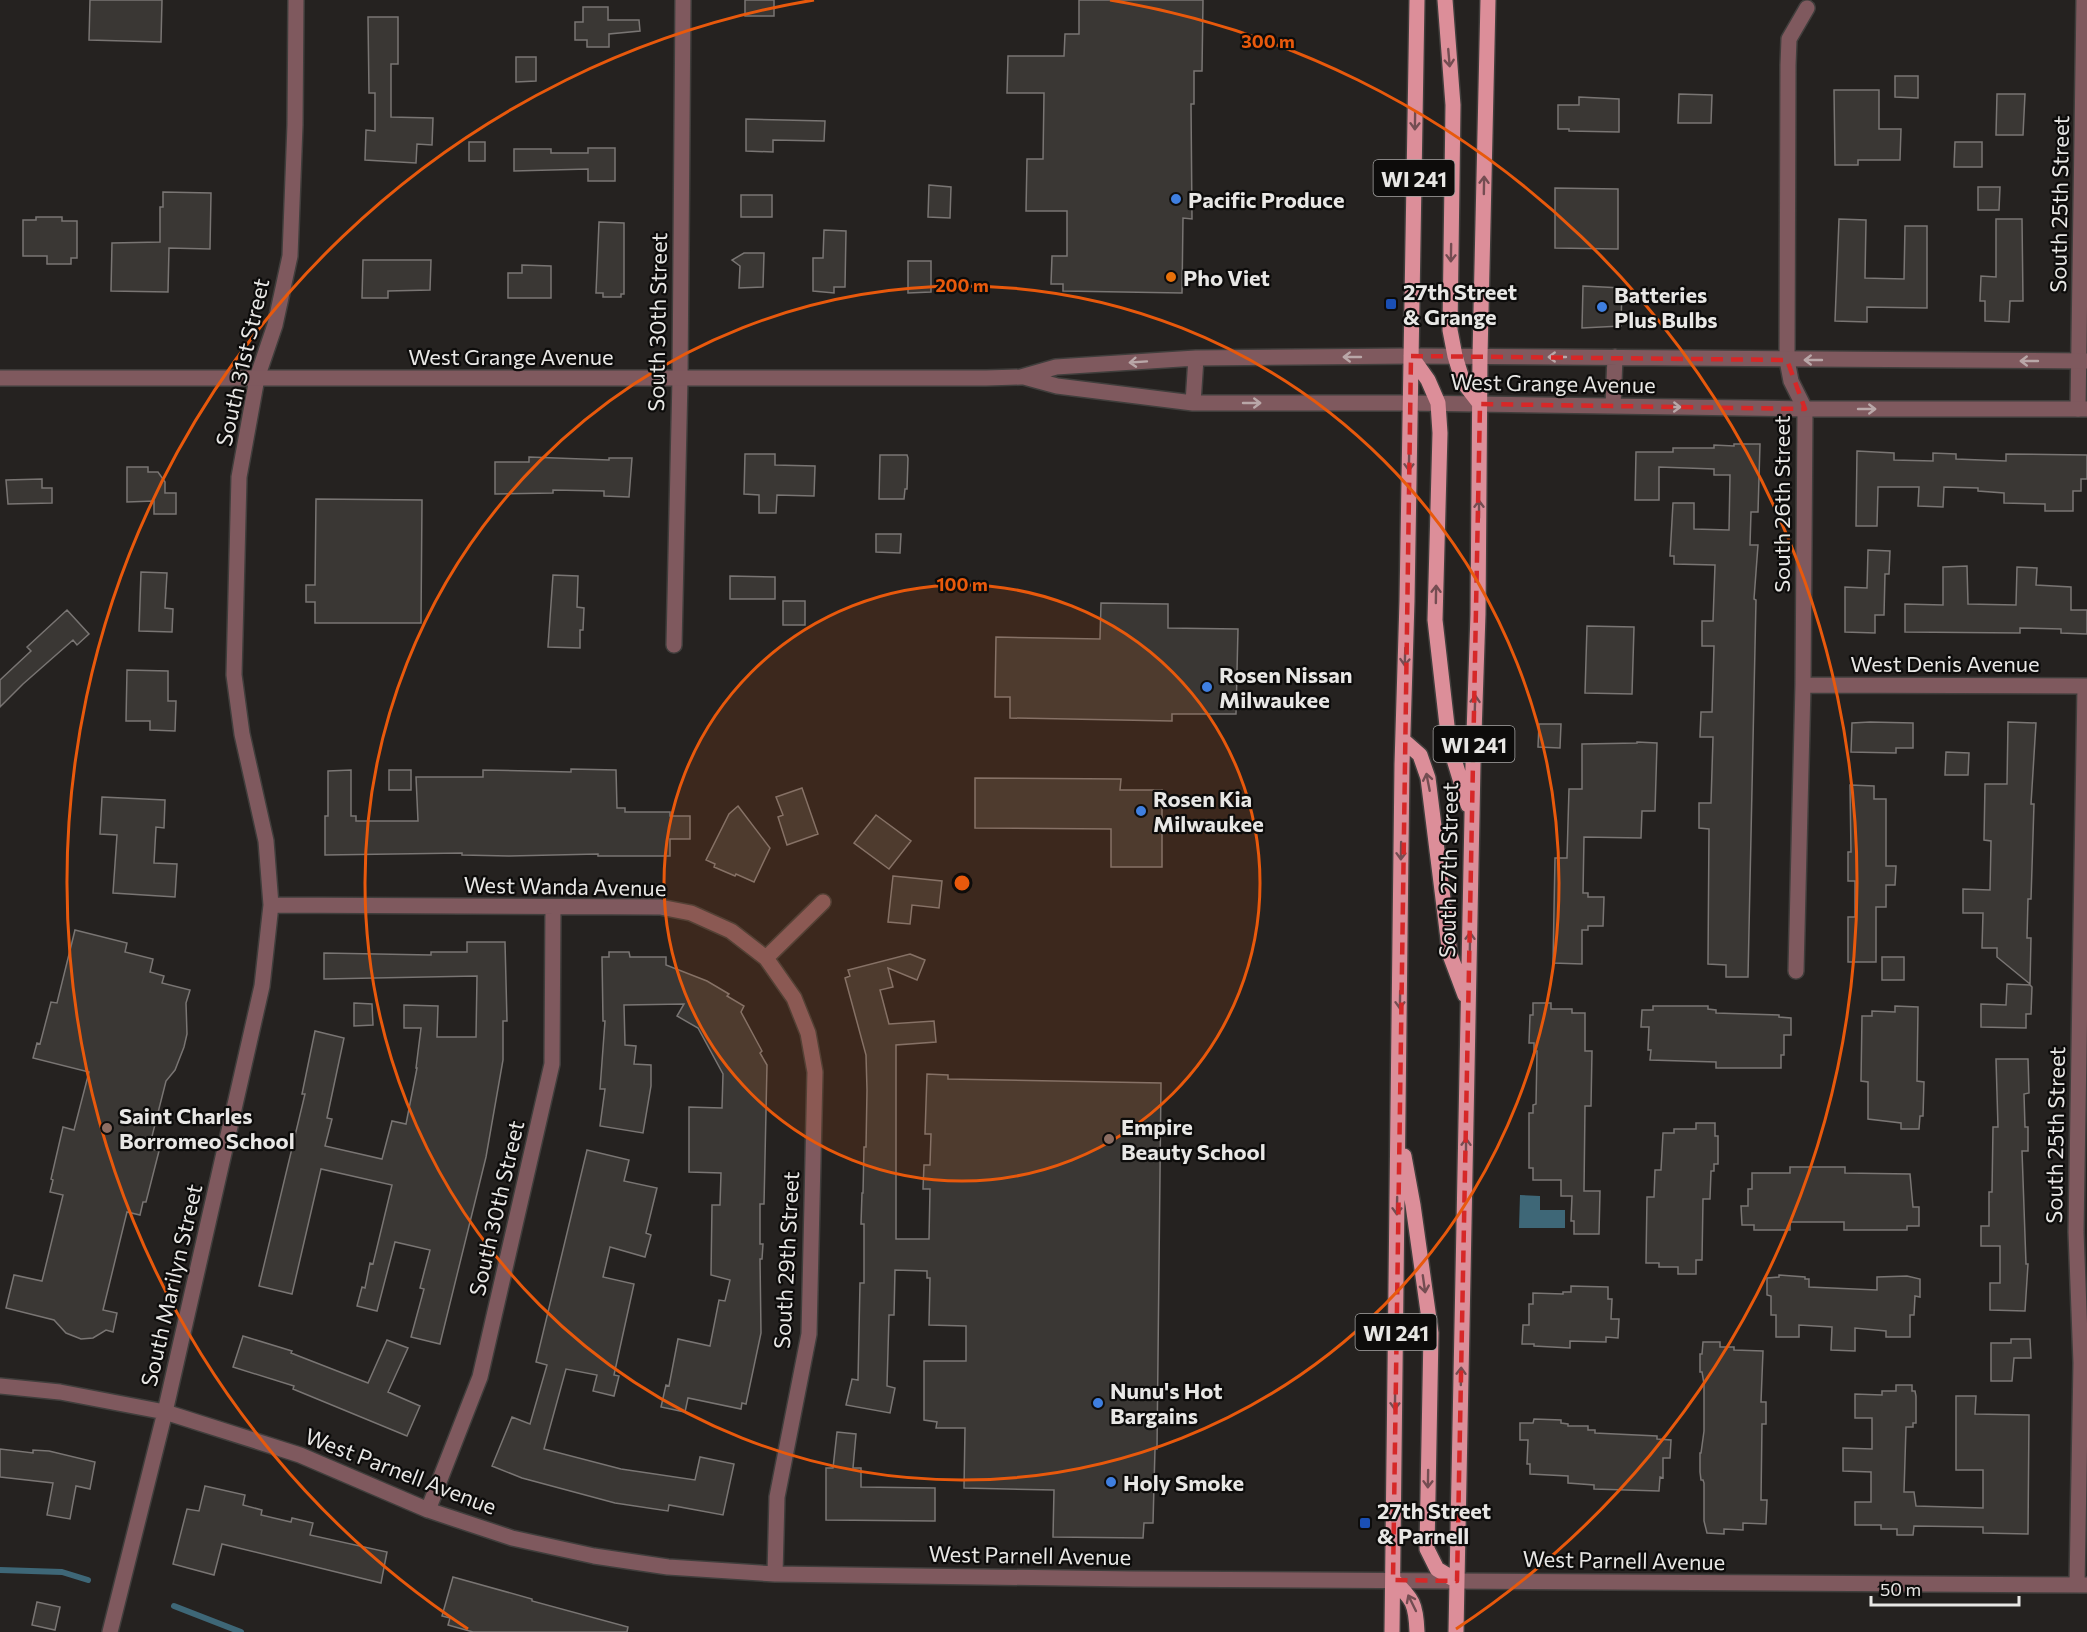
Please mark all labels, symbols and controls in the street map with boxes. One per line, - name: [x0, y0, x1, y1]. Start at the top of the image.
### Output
- text: 300 m: [1241, 30, 1295, 52]
- one-way arrow: [1444, 48, 1455, 68]
- one-way arrow: [1409, 111, 1421, 131]
- street label: South 25th Street: [2044, 115, 2074, 293]
- road number: WI 241: [1374, 160, 1454, 196]
- one-way arrow: [1478, 175, 1490, 195]
- place label: Pacific Produce: [1188, 186, 1345, 213]
- marker: Pacific Produce: [1169, 192, 1183, 206]
- street label: South 30th Street: [642, 232, 672, 412]
- one-way arrow: [1446, 243, 1457, 263]
- place label: Pho Viet: [1183, 264, 1270, 291]
- marker: Pho Viet: [1164, 270, 1178, 284]
- text: 200 m: [935, 274, 989, 296]
- street label: South 31st Street: [210, 275, 274, 449]
- place label: 27th Street & Grange: [1403, 278, 1517, 330]
- place label: Batteries Plus Bulbs: [1614, 281, 1717, 333]
- marker: 27th Street & Grange: [1384, 297, 1398, 311]
- marker: Batteries Plus Bulbs: [1595, 300, 1609, 314]
- street label: West Grange Avenue: [408, 343, 614, 370]
- one-way arrow: [1343, 351, 1363, 362]
- one-way arrow: [1547, 351, 1567, 363]
- one-way arrow: [1803, 354, 1823, 366]
- one-way arrow: [2019, 355, 2039, 366]
- one-way arrow: [1128, 356, 1148, 367]
- street label: West Grange Avenue: [1450, 368, 1656, 398]
- one-way arrow: [1241, 397, 1261, 409]
- one-way arrow: [1661, 401, 1681, 413]
- one-way arrow: [1856, 403, 1876, 415]
- street label: South 26th Street: [1768, 415, 1795, 593]
- one-way arrow: [1404, 451, 1415, 471]
- one-way arrow: [1473, 500, 1485, 520]
- text: 100 m: [936, 573, 988, 595]
- one-way arrow: [1430, 585, 1442, 605]
- one-way arrow: [1400, 646, 1411, 666]
- street label: West Denis Avenue: [1850, 650, 2040, 677]
- place label: Rosen Nissan Milwaukee: [1219, 661, 1353, 713]
- marker: Rosen Nissan Milwaukee: [1200, 680, 1214, 694]
- one-way arrow: [1469, 694, 1481, 714]
- road number: WI 241: [1434, 726, 1514, 762]
- one-way arrow: [1421, 773, 1433, 792]
- street label: South 27th Street: [1433, 782, 1463, 958]
- place label: Rosen Kia Milwaukee: [1153, 785, 1264, 837]
- marker: Rosen Kia Milwaukee: [1134, 804, 1148, 818]
- one-way arrow: [1396, 841, 1407, 861]
- street label: West Wanda Avenue: [463, 871, 667, 901]
- centre of rings: [952, 873, 972, 893]
- one-way arrow: [1464, 931, 1475, 951]
- one-way arrow: [1394, 990, 1406, 1010]
- street label: South 25th Street: [2040, 1046, 2070, 1224]
- place label: Saint Charles Borromeo School: [119, 1102, 295, 1154]
- place label: Empire Beauty School: [1121, 1113, 1266, 1165]
- street label: South 30th Street: [463, 1118, 529, 1298]
- marker: Saint Charles Borromeo School: [100, 1121, 114, 1135]
- marker: Empire Beauty School: [1102, 1132, 1116, 1146]
- one-way arrow: [1460, 1137, 1471, 1157]
- street label: South 29th Street: [768, 1171, 804, 1349]
- street label: South Marilyn Street: [135, 1181, 207, 1389]
- one-way arrow: [1391, 1195, 1403, 1215]
- one-way arrow: [1419, 1274, 1430, 1294]
- road number: WI 241: [1356, 1314, 1436, 1350]
- one-way arrow: [1455, 1366, 1467, 1386]
- place label: Nunu's Hot Bargains: [1110, 1377, 1223, 1429]
- one-way arrow: [1389, 1390, 1401, 1410]
- marker: Nunu's Hot Bargains: [1091, 1396, 1105, 1410]
- street label: West Parnell Avenue: [302, 1422, 500, 1520]
- place label: Holy Smoke: [1123, 1469, 1244, 1496]
- one-way arrow: [1422, 1469, 1434, 1488]
- marker: Holy Smoke: [1104, 1475, 1118, 1489]
- place label: 27th Street & Parnell: [1377, 1497, 1491, 1549]
- marker: 27th Street & Parnell: [1358, 1516, 1372, 1530]
- street label: West Parnell Avenue: [928, 1540, 1132, 1570]
- street label: West Parnell Avenue: [1522, 1545, 1726, 1575]
- scale bar: [1871, 1569, 2020, 1607]
- text: 50 m: [1880, 1578, 1921, 1600]
- one-way arrow: [1405, 1594, 1417, 1612]

